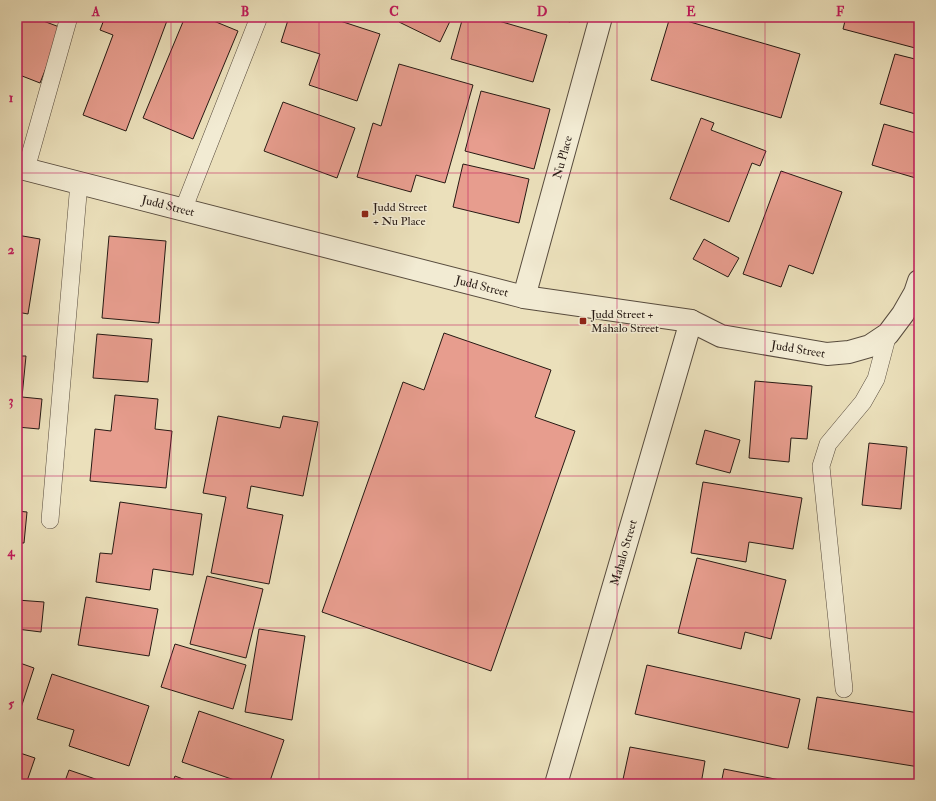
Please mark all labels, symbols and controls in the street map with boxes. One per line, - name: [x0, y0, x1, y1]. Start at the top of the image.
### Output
- text: A: [91, 4, 101, 20]
- text: B: [241, 4, 249, 20]
- text: C: [389, 4, 399, 20]
- text: D: [537, 4, 548, 20]
- text: E: [686, 4, 696, 20]
- text: F: [836, 4, 845, 20]
- text: 1: [9, 90, 14, 106]
- street label: Nu Place: [550, 134, 576, 181]
- street label: Judd Street: [139, 192, 196, 220]
- place label: Judd Street + Nu Place: [372, 200, 427, 229]
- marker: Judd Street + Nu Place: [360, 209, 370, 219]
- text: 2: [8, 242, 15, 258]
- street label: Judd Street: [453, 272, 510, 301]
- place label: Judd Street + Mahalo Street: [590, 307, 659, 336]
- marker: Judd Street + Mahalo Street: [578, 316, 588, 326]
- street label: Judd Street: [769, 338, 826, 362]
- text: 3: [9, 393, 14, 409]
- street label: Mahalo Street: [607, 518, 641, 588]
- text: 4: [6, 544, 15, 560]
- text: 5: [8, 696, 14, 712]

